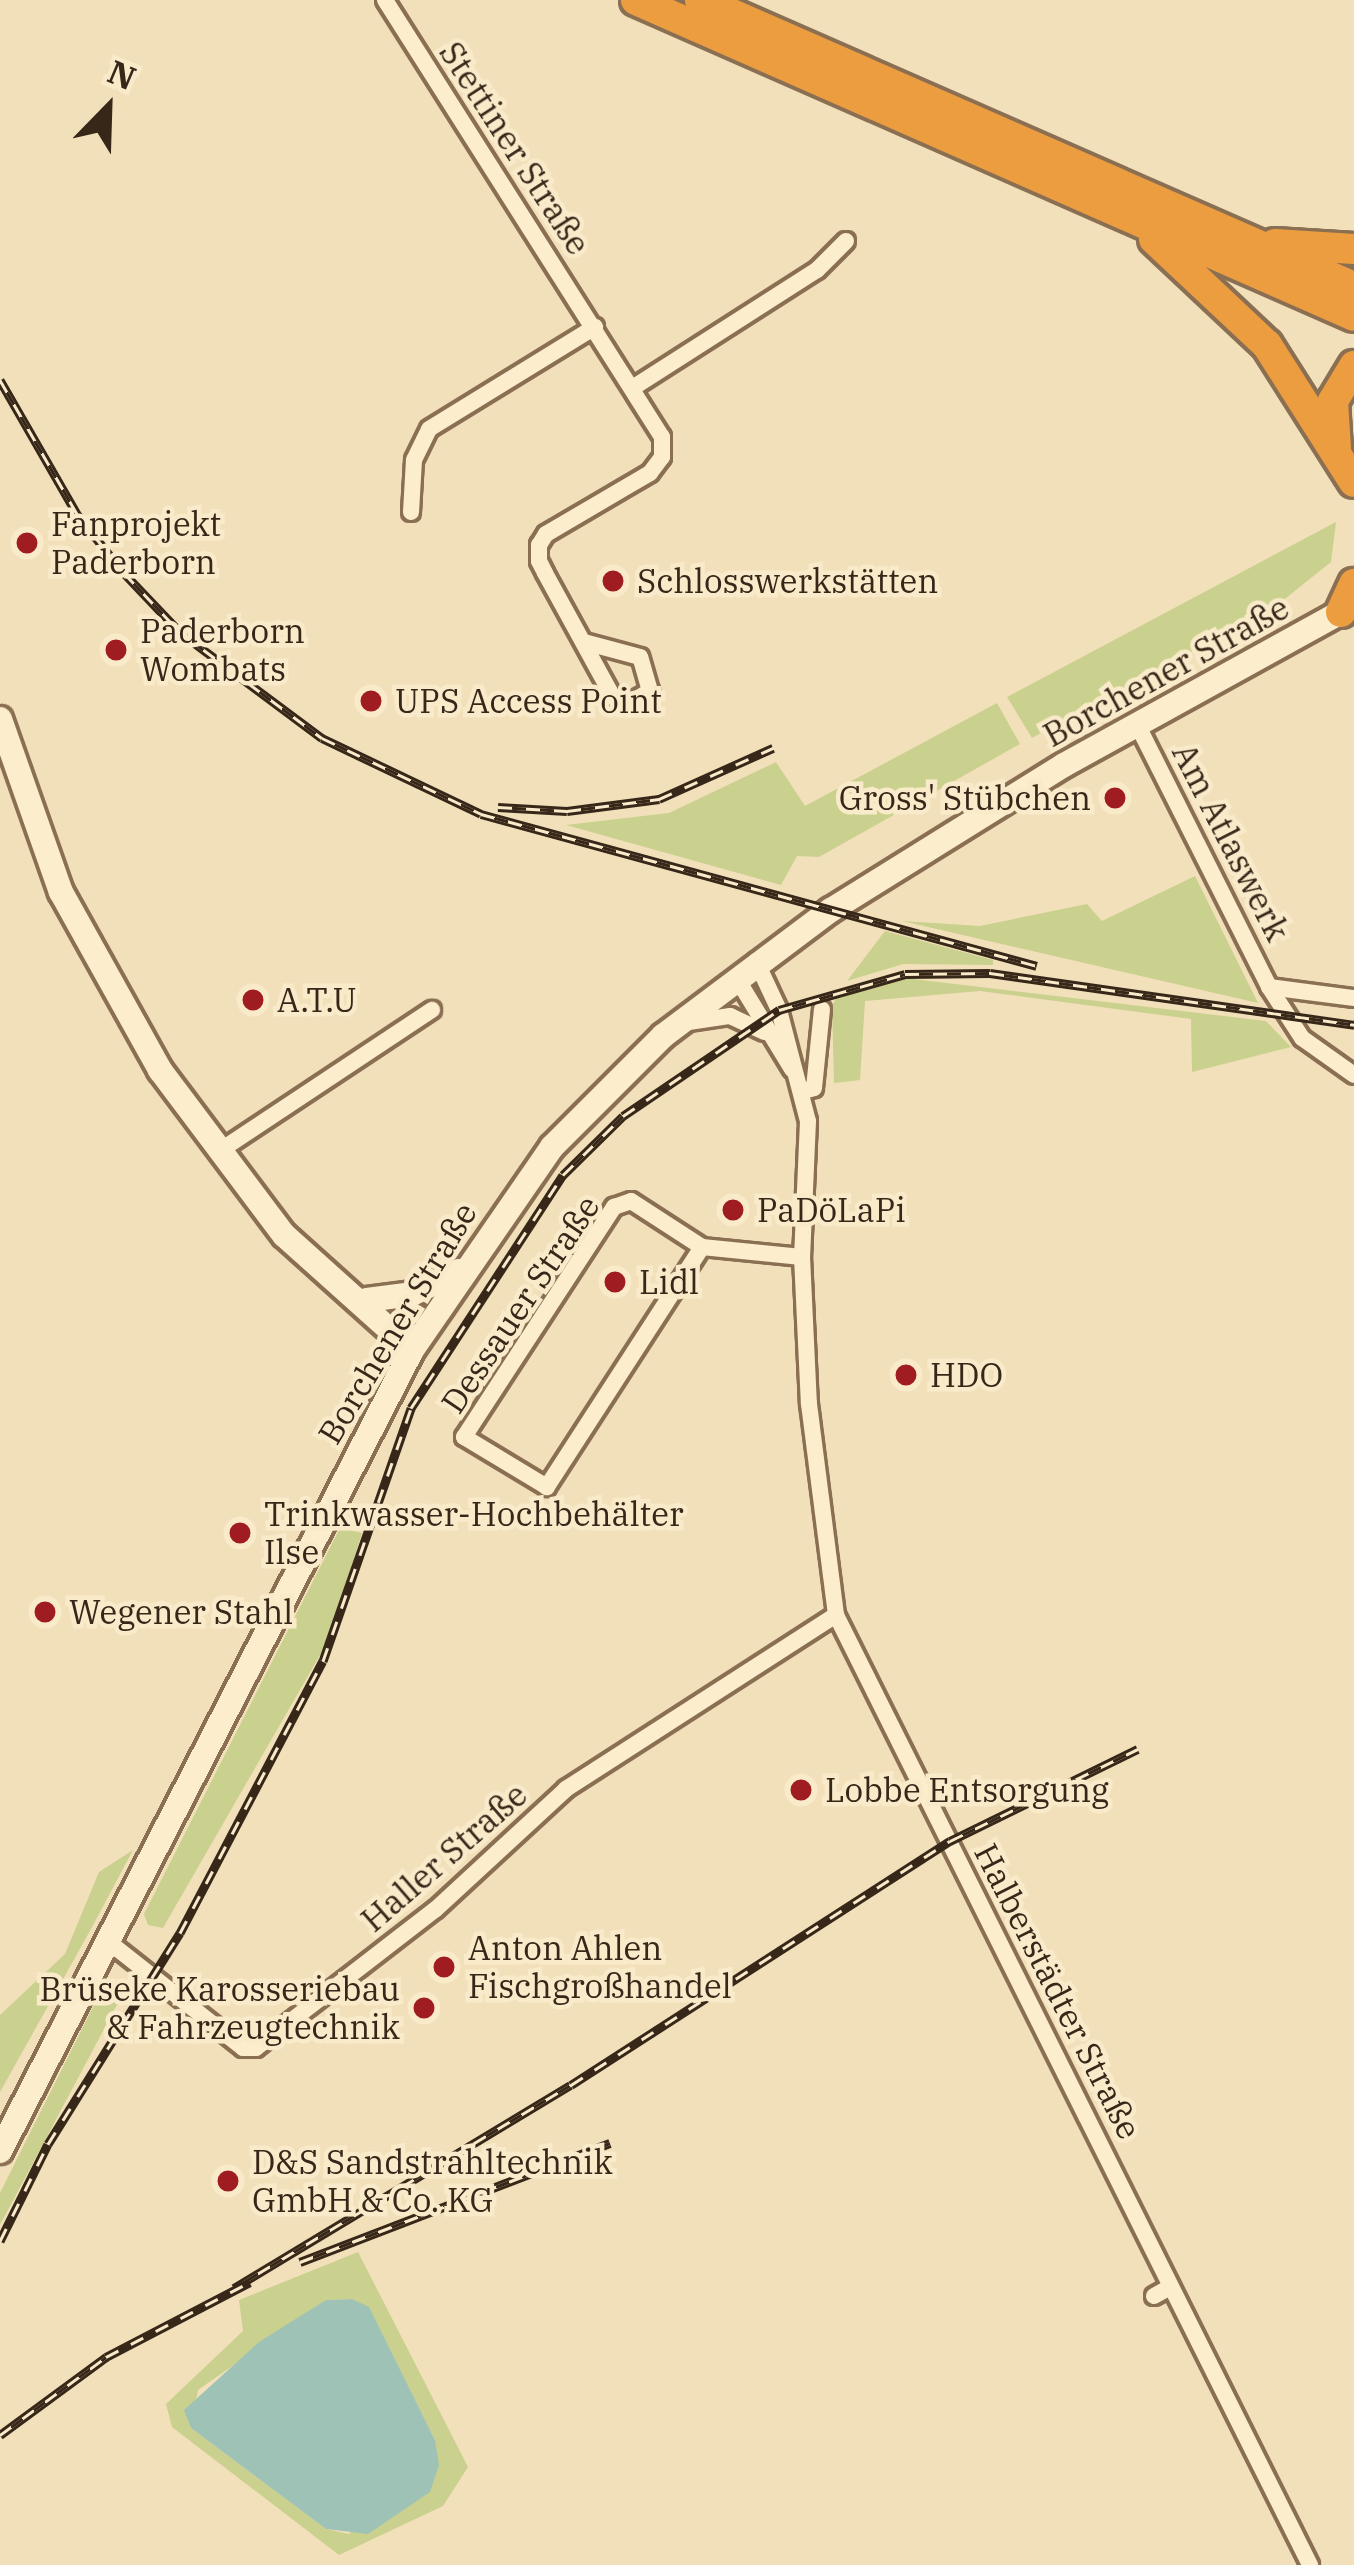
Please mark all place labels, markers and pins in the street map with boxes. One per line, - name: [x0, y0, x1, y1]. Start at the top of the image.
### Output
- place label: Fanprojekt Paderborn: [51, 504, 221, 582]
- marker: Fanprojekt Paderborn: [14, 530, 40, 556]
- place label: Schlosswerkstätten: [637, 561, 938, 601]
- marker: Schlosswerkstätten: [600, 568, 626, 594]
- place label: Paderborn Wombats: [140, 611, 305, 689]
- marker: Paderborn Wombats: [103, 637, 129, 663]
- place label: UPS Access Point: [395, 681, 662, 721]
- marker: UPS Access Point: [358, 688, 384, 714]
- place label: Gross' Stübchen: [839, 778, 1091, 818]
- marker: Gross' Stübchen: [1102, 785, 1128, 811]
- place label: A.T.U: [277, 980, 357, 1020]
- marker: A.T.U: [240, 987, 266, 1013]
- place label: PaDöLaPi: [757, 1190, 906, 1230]
- marker: PaDöLaPi: [720, 1197, 746, 1223]
- place label: Lidl: [639, 1262, 699, 1302]
- marker: Lidl: [602, 1269, 628, 1295]
- place label: HDO: [930, 1355, 1003, 1395]
- marker: HDO: [893, 1362, 919, 1388]
- place label: Trinkwasser-Hochbehälter Ilse: [264, 1494, 683, 1572]
- marker: Trinkwasser-Hochbehälter Ilse: [227, 1520, 253, 1546]
- place label: Wegener Stahl: [69, 1592, 293, 1632]
- marker: Wegener Stahl: [32, 1599, 58, 1625]
- place label: Lobbe Entsorgung: [825, 1770, 1109, 1810]
- marker: Lobbe Entsorgung: [788, 1777, 814, 1803]
- place label: Anton Ahlen Fischgroßhandel: [468, 1928, 732, 2006]
- marker: Anton Ahlen Fischgroßhandel: [431, 1954, 457, 1980]
- place label: Brüseke Karosseriebau & Fahrzeugtechnik: [39, 1969, 400, 2047]
- marker: Brüseke Karosseriebau & Fahrzeugtechnik: [411, 1995, 437, 2021]
- place label: D&S Sandstrahltechnik GmbH & Co. KG: [252, 2142, 613, 2220]
- marker: D&S Sandstrahltechnik GmbH & Co. KG: [215, 2168, 241, 2194]

